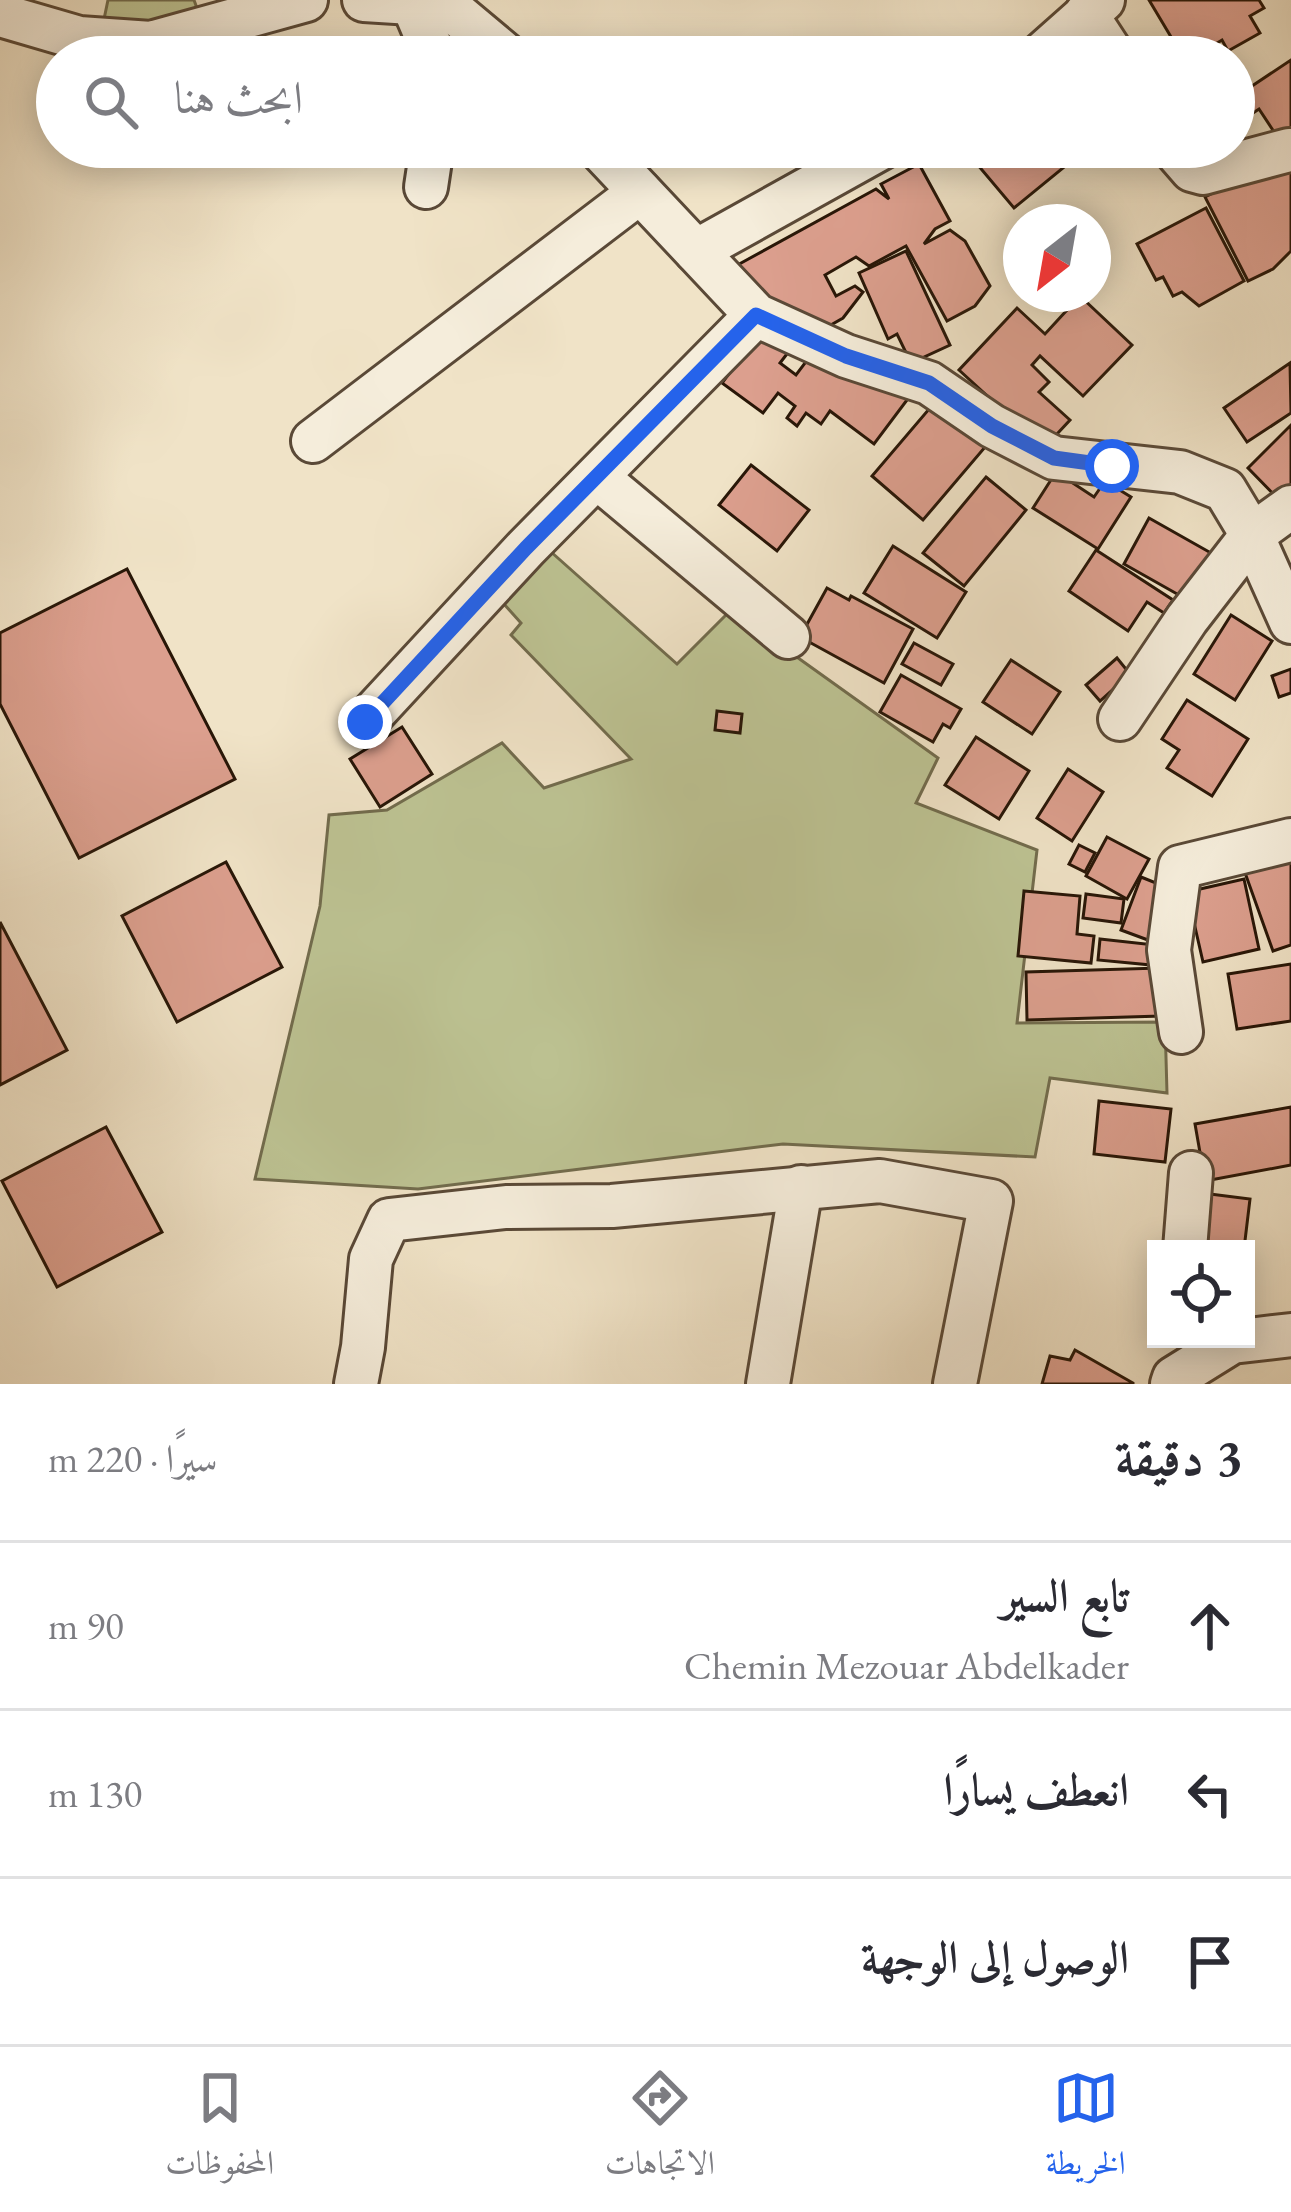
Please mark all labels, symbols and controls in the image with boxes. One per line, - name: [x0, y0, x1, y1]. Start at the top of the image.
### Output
- search box: [36, 36, 1255, 168]
- text: ابحث هنا: [174, 68, 303, 126]
- icon: search: [78, 69, 144, 135]
- north arrow: [1003, 204, 1111, 312]
- route start: [1085, 439, 1139, 493]
- route end: [338, 695, 392, 749]
- map controls: [1147, 1240, 1255, 1348]
- button: locate: [1147, 1240, 1255, 1348]
- text: 3 دقيقة: [1115, 1424, 1243, 1490]
- text: سيرًا · 220 m: [48, 1433, 218, 1484]
- text: تابع السير: [1001, 1566, 1129, 1624]
- icon: ahead: [1177, 1593, 1243, 1659]
- text: 90 m: [48, 1600, 124, 1651]
- text: Chemin Mezouar Abdelkader: [684, 1640, 1129, 1691]
- text: انعطف يسارًا: [944, 1760, 1129, 1818]
- icon: left: [1177, 1761, 1243, 1827]
- text: 130 m: [48, 1768, 142, 1819]
- text: الوصول إلى الوجهة: [861, 1928, 1129, 1986]
- icon: arrive: [1177, 1929, 1243, 1995]
- tab: المحفوظات: [165, 2065, 274, 2195]
- tab: الاتجاهات: [605, 2065, 715, 2195]
- tab: الخريطة: [1045, 2065, 1126, 2195]

